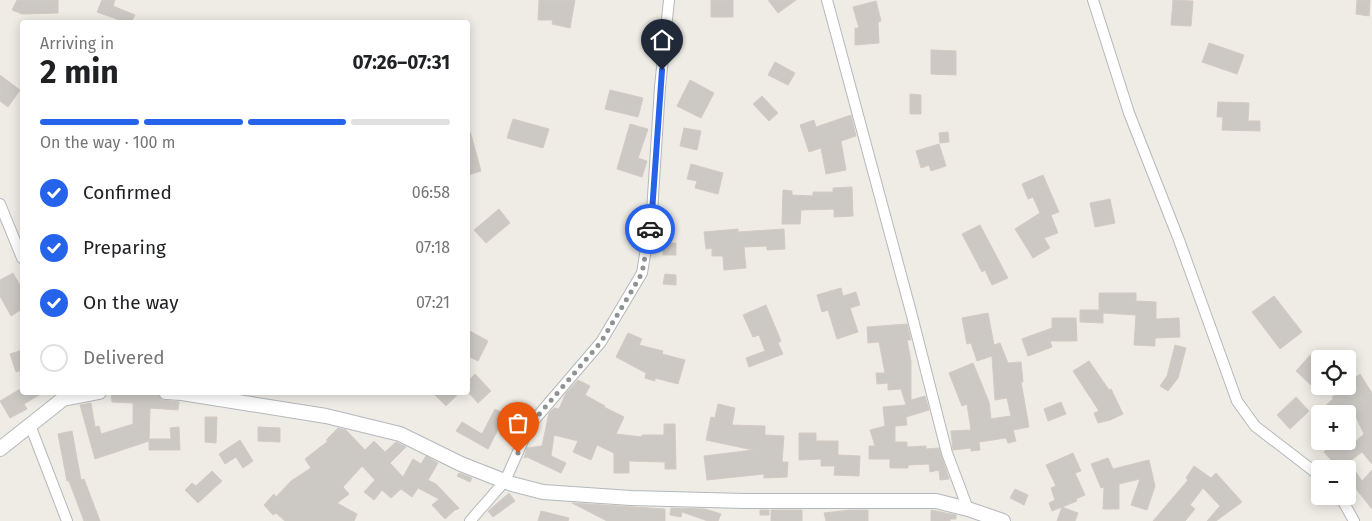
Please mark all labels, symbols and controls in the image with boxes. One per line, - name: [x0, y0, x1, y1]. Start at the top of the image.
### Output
- pin: [641, 19, 683, 70]
- icon: home: [648, 26, 676, 54]
- text: Arriving in: [40, 34, 114, 53]
- text: 07:26–07:31: [353, 51, 450, 74]
- text: 2 min: [40, 53, 119, 91]
- text: On the way · 100 m: [40, 133, 175, 152]
- icon: check: [40, 179, 68, 207]
- text: Confirmed: [83, 181, 172, 204]
- text: 06:58: [412, 183, 450, 202]
- courier: [625, 204, 675, 254]
- icon: car: [636, 215, 664, 243]
- icon: check: [40, 234, 68, 262]
- text: Preparing: [83, 236, 166, 259]
- text: 07:18: [415, 238, 450, 257]
- icon: check: [40, 289, 68, 317]
- text: On the way: [83, 291, 179, 314]
- text: 07:21: [416, 293, 450, 312]
- text: Delivered: [83, 346, 165, 369]
- map controls: [1311, 350, 1356, 505]
- button: locate: [1311, 350, 1356, 395]
- pin: [497, 402, 539, 453]
- button: +: [1311, 405, 1356, 450]
- icon: bag: [504, 409, 532, 437]
- button: −: [1311, 460, 1356, 505]

